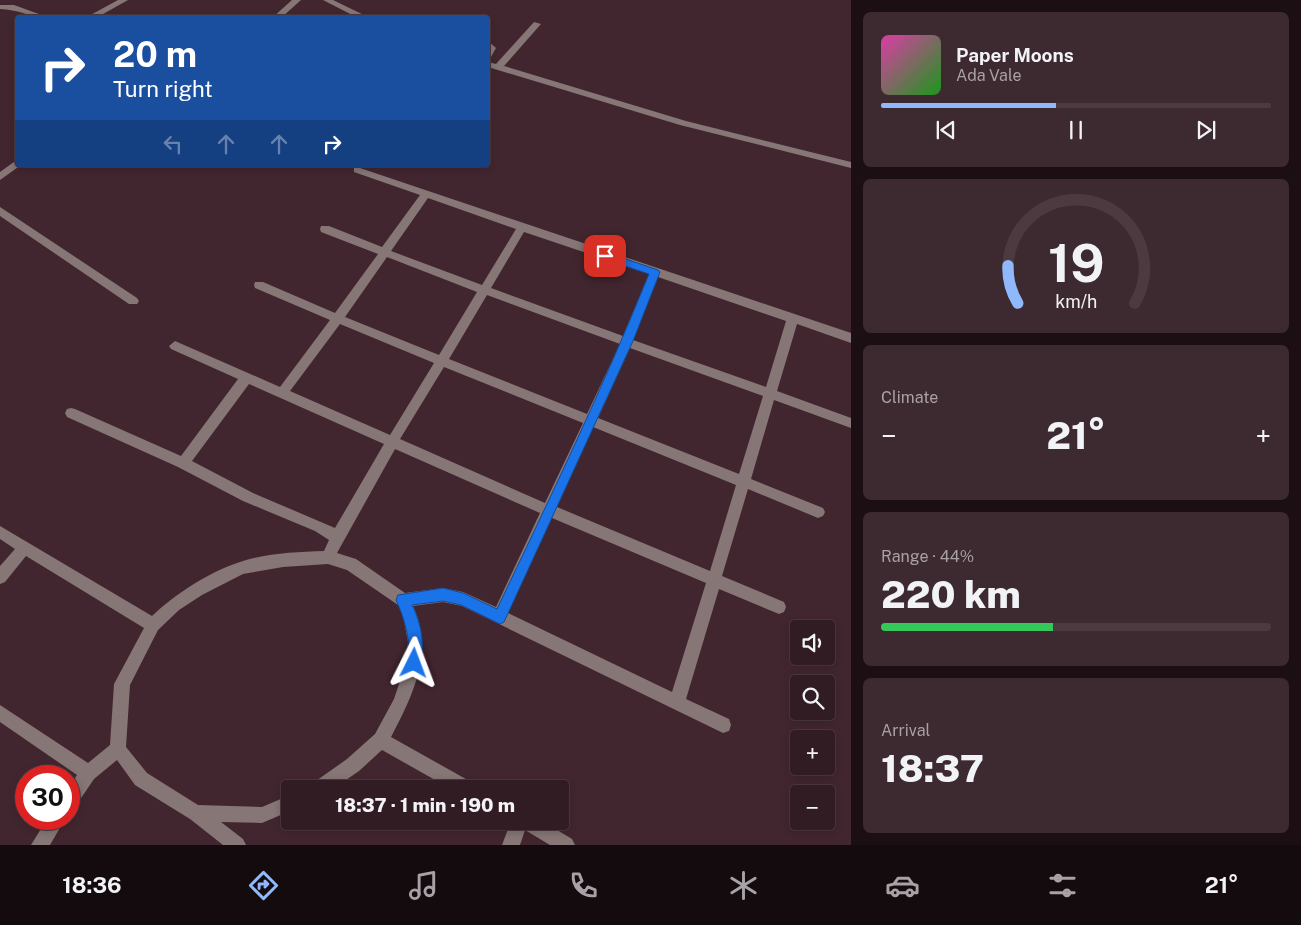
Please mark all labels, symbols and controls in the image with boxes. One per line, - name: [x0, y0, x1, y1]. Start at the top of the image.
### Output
- text: 20 m: [113, 34, 197, 75]
- icon: right: [30, 35, 95, 100]
- text: Paper Moons: [956, 44, 1074, 66]
- text: Ada Vale: [956, 66, 1021, 85]
- text: Turn right: [113, 76, 213, 102]
- icon: previous: [932, 116, 960, 144]
- icon: pause: [1062, 116, 1090, 144]
- icon: next: [1192, 116, 1220, 144]
- icon: left: [159, 130, 187, 158]
- icon: ahead: [212, 130, 240, 158]
- icon: ahead: [265, 130, 293, 158]
- icon: right: [318, 130, 346, 158]
- text: 19: [1048, 233, 1104, 294]
- pin: [584, 235, 626, 277]
- icon: arrive: [591, 242, 619, 270]
- text: km/h: [1055, 291, 1097, 312]
- text: Climate: [881, 388, 938, 407]
- text: 21°: [1046, 413, 1106, 458]
- text: −: [881, 419, 897, 452]
- text: +: [1255, 419, 1271, 452]
- text: Range · 44%: [881, 547, 974, 566]
- text: 220 km: [881, 572, 1021, 617]
- map controls: [790, 620, 835, 830]
- button: sound: [790, 620, 835, 665]
- position arrow: [387, 636, 439, 688]
- button: search: [790, 675, 835, 720]
- text: Arrival: [881, 721, 930, 740]
- button: +: [790, 730, 835, 775]
- text: 18:37: [881, 746, 984, 791]
- speed limit sign: 30: [15, 765, 80, 830]
- button: −: [790, 785, 835, 830]
- text: 18:37 · 1 min · 190 m: [335, 794, 515, 816]
- icon: directions: [246, 868, 281, 903]
- icon: music: [406, 868, 441, 903]
- icon: phone: [566, 868, 601, 903]
- icon: climate: [726, 868, 761, 903]
- icon: car: [885, 868, 920, 903]
- icon: filters: [1045, 868, 1080, 903]
- text: 18:36: [62, 872, 122, 898]
- text: 21°: [1205, 872, 1239, 898]

